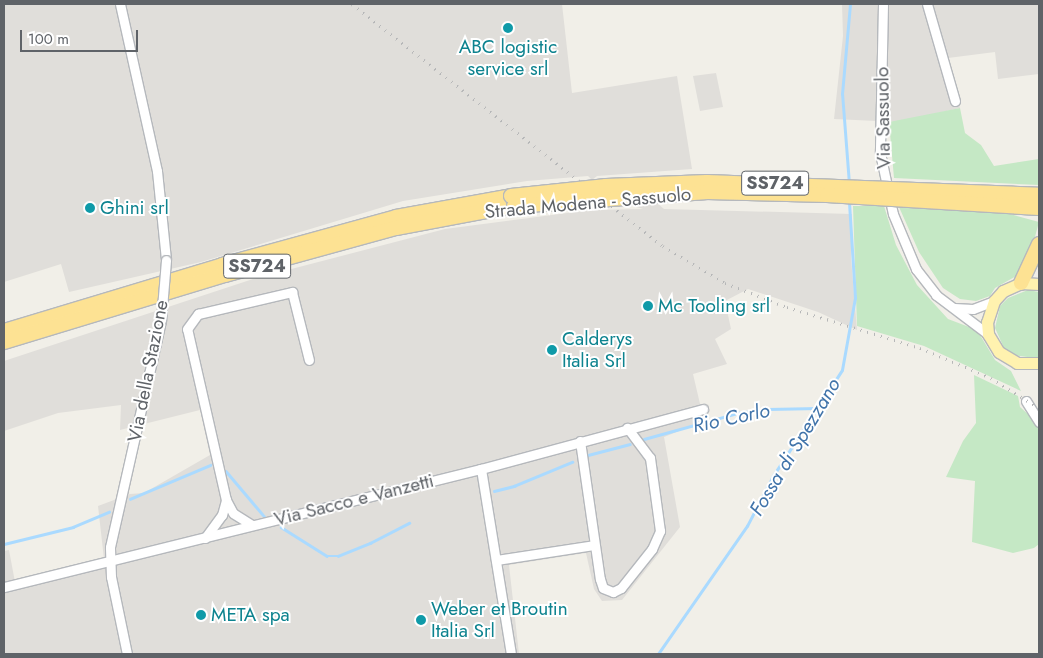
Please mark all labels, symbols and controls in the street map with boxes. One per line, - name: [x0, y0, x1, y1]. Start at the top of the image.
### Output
- scale bar: [22, 20, 140, 52]
- marker: ABC logistic service srl: [502, 22, 514, 34]
- text: 100 m: [28, 28, 69, 50]
- place label: ABC logistic service srl: [459, 36, 557, 80]
- street label: Via Sassuolo: [871, 67, 895, 169]
- road number: SS724: [740, 168, 810, 198]
- street label: Strada Modena - Sassuolo: [484, 183, 692, 223]
- place label: Ghini srl: [100, 197, 169, 219]
- marker: Ghini srl: [84, 202, 96, 214]
- road number: SS724: [222, 250, 292, 282]
- place label: Mc Tooling srl: [658, 295, 770, 317]
- street label: Via della Stazione: [123, 298, 173, 444]
- marker: Mc Tooling srl: [642, 300, 654, 312]
- place label: Calderys Italia Srl: [562, 328, 632, 372]
- marker: Calderys Italia Srl: [546, 344, 558, 356]
- water label: Fossa di Spezzano: [744, 374, 846, 520]
- water label: Rio Corlo: [690, 398, 772, 438]
- street label: Via Sacco e Vanzetti: [272, 469, 436, 531]
- place label: Weber et Broutin Italia Srl: [431, 598, 568, 642]
- place label: META spa: [211, 604, 290, 626]
- marker: META spa: [195, 609, 207, 621]
- marker: Weber et Broutin Italia Srl: [415, 614, 427, 626]

